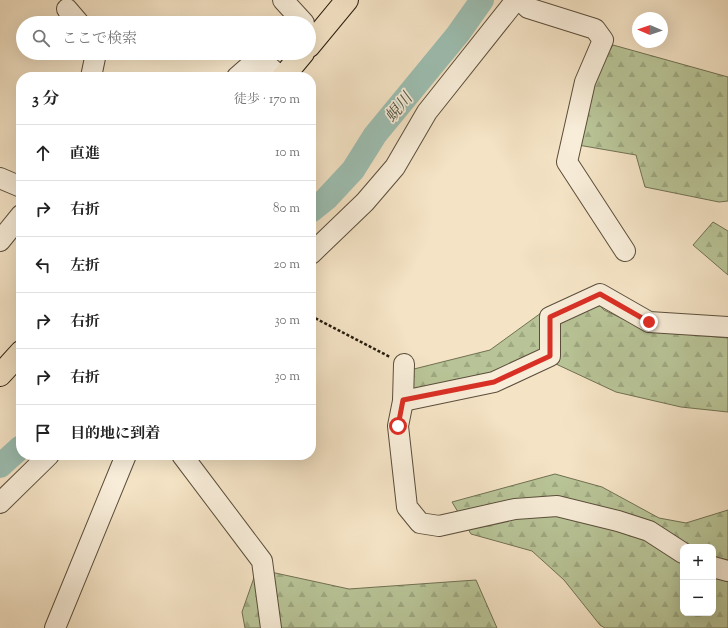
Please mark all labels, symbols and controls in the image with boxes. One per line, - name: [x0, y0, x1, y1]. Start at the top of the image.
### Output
- north arrow: [632, 12, 668, 48]
- search box: [16, 16, 316, 60]
- icon: search: [30, 27, 52, 49]
- text: ここで検索: [62, 29, 137, 50]
- water label: 蜆川: [381, 87, 420, 128]
- text: 3 分: [32, 88, 60, 112]
- text: 徒歩 · 170 m: [234, 91, 300, 109]
- icon: ahead: [32, 142, 54, 164]
- text: 直進: [70, 144, 100, 165]
- text: 10 m: [275, 144, 300, 162]
- icon: right: [32, 198, 54, 220]
- text: 右折: [70, 200, 100, 221]
- text: 80 m: [273, 200, 300, 218]
- icon: left: [32, 254, 54, 276]
- text: 左折: [70, 256, 100, 277]
- text: 20 m: [274, 256, 300, 274]
- icon: right: [32, 310, 54, 332]
- text: 右折: [70, 312, 100, 333]
- text: 30 m: [274, 312, 300, 330]
- route end: [640, 313, 658, 331]
- icon: right: [32, 366, 54, 388]
- text: 右折: [70, 368, 100, 389]
- text: 30 m: [274, 368, 300, 386]
- route start: [389, 417, 407, 435]
- icon: arrive: [32, 422, 54, 444]
- text: 目的地に到着: [70, 424, 160, 445]
- map controls: [680, 544, 716, 616]
- button: +: [680, 544, 716, 580]
- button: −: [680, 580, 716, 616]

